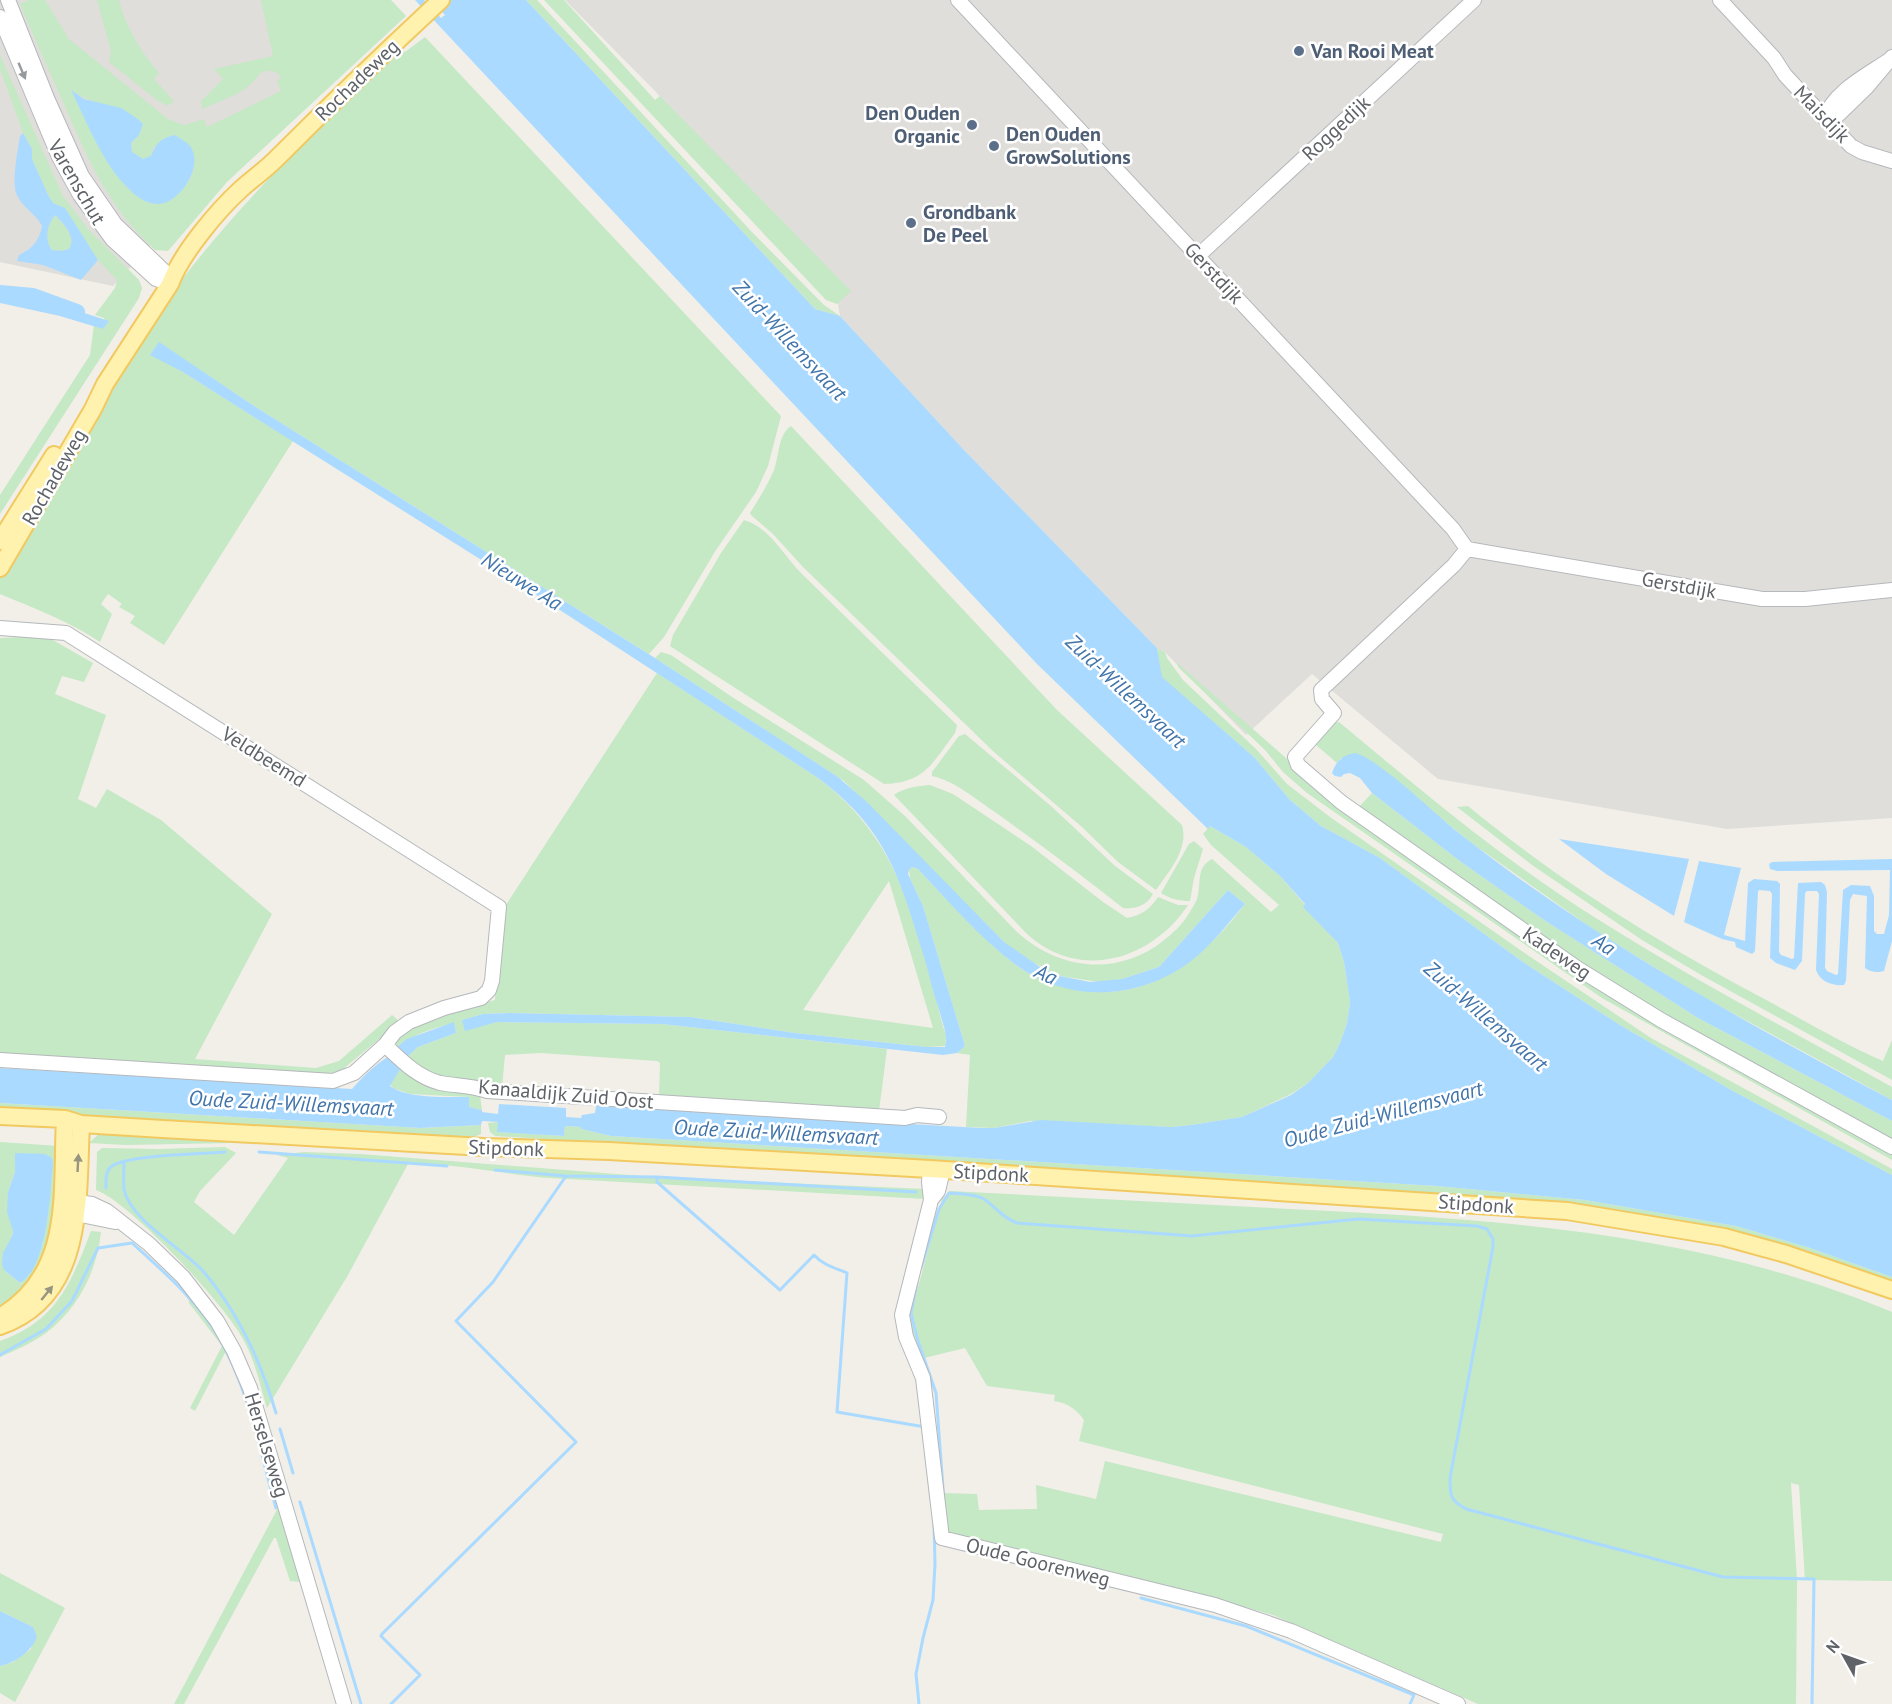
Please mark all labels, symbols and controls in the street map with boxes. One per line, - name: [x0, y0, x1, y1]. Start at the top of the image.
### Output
- street label: Rochadeweg: [309, 33, 405, 127]
- place label: Van Rooi Meat: [1310, 38, 1434, 64]
- marker: Van Rooi Meat: [1292, 44, 1306, 58]
- one-way arrow: [17, 62, 27, 80]
- street label: Maisdijk: [1788, 80, 1856, 149]
- street label: Roggedijk: [1296, 89, 1376, 166]
- place label: Den Ouden Organic: [865, 100, 960, 149]
- marker: Den Ouden Organic: [965, 118, 979, 132]
- place label: Den Ouden GrowSolutions: [1006, 121, 1131, 170]
- street label: Varenschut: [42, 134, 112, 229]
- marker: Den Ouden GrowSolutions: [987, 139, 1001, 153]
- place label: Grondbank De Peel: [923, 199, 1016, 248]
- marker: Grondbank De Peel: [904, 216, 918, 230]
- street label: Gerstdijk: [1179, 237, 1250, 310]
- water label: Zuid-Willemsvaart: [727, 273, 854, 407]
- street label: Rochadeweg: [16, 424, 92, 530]
- water label: Nieuwe Aa: [477, 546, 568, 617]
- street label: Gerstdijk: [1640, 566, 1719, 604]
- water label: Zuid-Willemsvaart: [1059, 628, 1193, 755]
- street label: Veldbeemd: [216, 720, 311, 793]
- street label: Kadeweg: [1518, 921, 1596, 985]
- water label: Aa: [1587, 926, 1621, 962]
- water label: Zuid-Willemsvaart: [1418, 954, 1555, 1078]
- water label: Aa: [1029, 957, 1062, 991]
- street label: Kanaaldijk Zuid Oost: [477, 1073, 655, 1115]
- water label: Oude Zuid-Willemsvaart: [1280, 1074, 1487, 1154]
- water label: Oude Zuid-Willemsvaart: [188, 1084, 396, 1122]
- water label: Oude Zuid-Willemsvaart: [673, 1113, 881, 1151]
- street label: Stipdonk: [468, 1134, 545, 1162]
- one-way arrow: [74, 1153, 83, 1172]
- street label: Stipdonk: [953, 1158, 1030, 1188]
- street label: Stipdonk: [1437, 1188, 1515, 1220]
- one-way arrow: [40, 1286, 53, 1301]
- street label: Herselseweg: [239, 1389, 295, 1501]
- street label: Oude Goorenweg: [963, 1532, 1113, 1592]
- north arrow: [1814, 1626, 1874, 1686]
- text: N: [1821, 1636, 1844, 1657]

